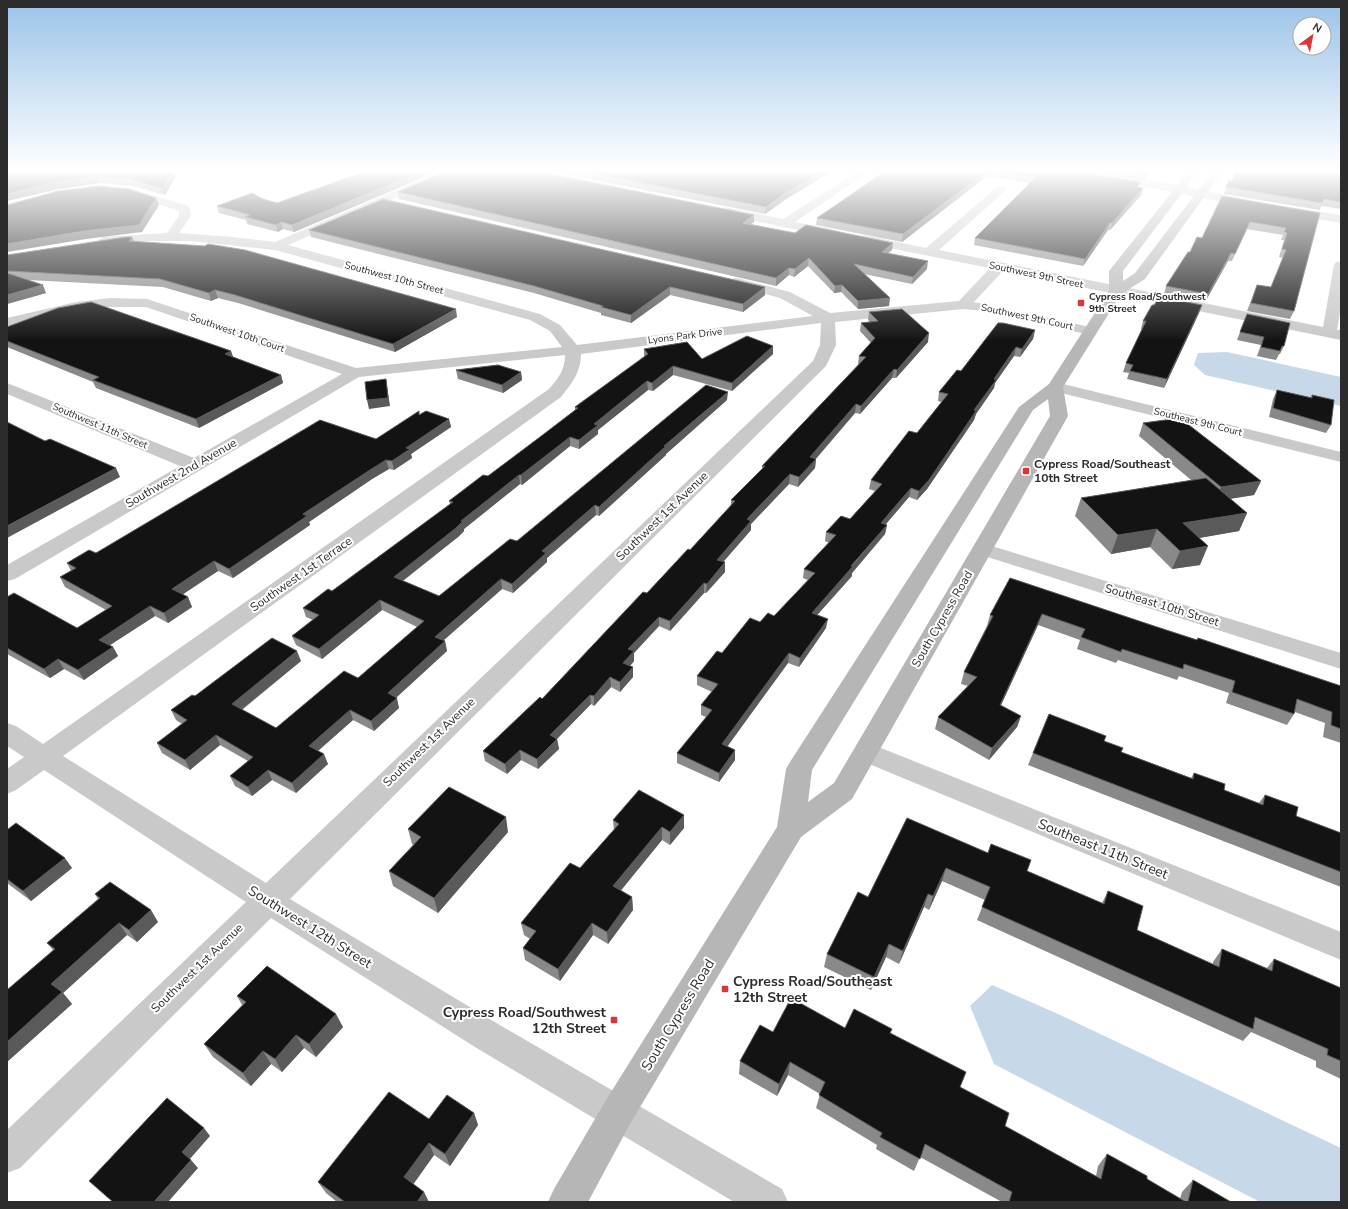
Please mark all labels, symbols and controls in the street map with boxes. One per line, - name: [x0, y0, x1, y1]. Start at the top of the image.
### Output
- north arrow: [1292, 16, 1332, 56]
- text: N: [1310, 19, 1325, 36]
- street label: Southwest 10th Street: [343, 258, 446, 298]
- street label: Southwest 9th Street: [988, 258, 1085, 292]
- place label: Cypress Road/Southwest 9th Street: [1089, 290, 1206, 316]
- marker: Cypress Road/Southwest 9th Street: [1076, 298, 1086, 308]
- street label: Southwest 9th Court: [980, 300, 1075, 334]
- street label: Southwest 10th Court: [188, 310, 287, 356]
- street label: Lyons Park Drive: [647, 324, 723, 348]
- street label: Southwest 11th Street: [50, 400, 150, 453]
- street label: Southeast 9th Court: [1152, 404, 1244, 440]
- street label: Southwest 2nd Avenue: [122, 435, 240, 511]
- place label: Cypress Road/Southeast 10th Street: [1034, 456, 1171, 486]
- marker: Cypress Road/Southeast 10th Street: [1021, 466, 1031, 476]
- street label: Southwest 1st Avenue: [613, 468, 711, 564]
- street label: Southwest 1st Terrace: [247, 533, 355, 615]
- street label: South Cypress Road: [908, 568, 976, 670]
- street label: Southeast 10th Street: [1103, 580, 1222, 630]
- street label: Southwest 1st Avenue: [380, 694, 478, 790]
- street label: Southeast 11th Street: [1035, 814, 1171, 884]
- street label: Southwest 12th Street: [244, 881, 376, 973]
- street label: Southwest 1st Avenue: [148, 920, 246, 1016]
- street label: South Cypress Road: [637, 956, 719, 1074]
- place label: Cypress Road/Southeast 12th Street: [733, 972, 893, 1007]
- marker: Cypress Road/Southeast 12th Street: [720, 984, 730, 994]
- place label: Cypress Road/Southwest 12th Street: [443, 1003, 607, 1038]
- marker: Cypress Road/Southwest 12th Street: [609, 1015, 619, 1025]

